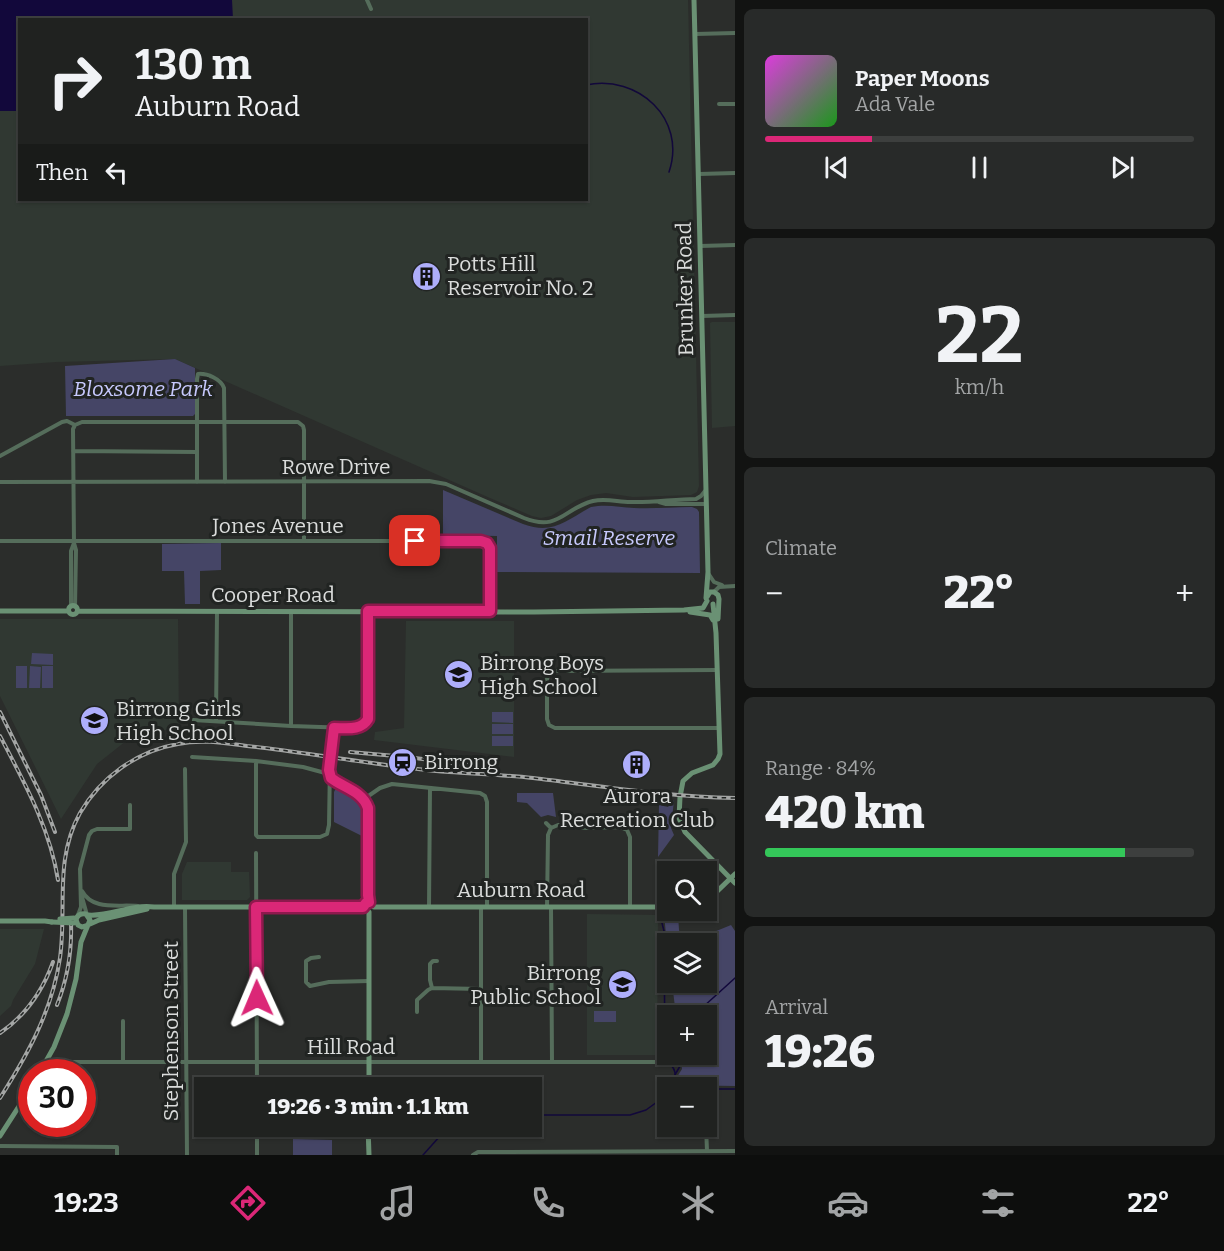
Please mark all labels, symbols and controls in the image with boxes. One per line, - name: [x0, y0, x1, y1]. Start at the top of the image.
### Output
- text: 130 m: [135, 40, 252, 90]
- icon: right: [36, 42, 114, 120]
- text: Paper Moons: [855, 65, 990, 92]
- text: Auburn Road: [135, 91, 300, 123]
- text: Ada Vale: [855, 92, 935, 116]
- icon: previous: [820, 151, 853, 184]
- icon: pause: [963, 151, 996, 184]
- icon: next: [1106, 151, 1139, 184]
- icon: left: [100, 156, 133, 189]
- text: Then: [36, 159, 88, 186]
- street label: Brunker Road: [671, 222, 699, 356]
- place label: Potts Hill Reservoir No. 2: [447, 251, 593, 301]
- building icon: Potts Hill Reservoir No. 2: [410, 260, 442, 292]
- text: 22: [936, 289, 1023, 383]
- text: km/h: [955, 375, 1004, 399]
- park label: Bloxsome Park: [73, 376, 213, 402]
- street label: Rowe Drive: [282, 454, 390, 480]
- street label: Jones Avenue: [211, 513, 344, 539]
- pin: [389, 515, 440, 566]
- icon: arrive: [398, 524, 431, 557]
- park label: Smail Reserve: [543, 525, 676, 551]
- text: Climate: [765, 536, 837, 560]
- text: 22°: [944, 566, 1015, 620]
- text: −: [765, 574, 783, 614]
- text: +: [1175, 574, 1194, 614]
- street label: Cooper Road: [211, 582, 335, 608]
- place label: Birrong Boys High School: [480, 650, 604, 700]
- school or university icon: Birrong Boys High School: [443, 659, 475, 691]
- place label: Birrong Girls High School: [116, 696, 241, 746]
- school or university icon: Birrong Girls High School: [79, 705, 111, 737]
- station icon: Birrong: [387, 746, 419, 778]
- place label: Birrong: [424, 749, 499, 775]
- building icon: Aurora Recreation Club: [621, 749, 653, 781]
- text: Range · 84%: [765, 756, 876, 780]
- place label: Aurora Recreation Club: [560, 783, 714, 833]
- text: 420 km: [765, 786, 924, 840]
- map controls: [657, 861, 717, 1137]
- button: search: [657, 861, 717, 921]
- street label: Auburn Road: [457, 877, 585, 903]
- button: layers: [657, 933, 717, 993]
- street label: Stephenson Street: [158, 940, 184, 1121]
- place label: Birrong Public School: [470, 960, 601, 1010]
- position arrow: [225, 966, 289, 1030]
- school or university icon: Birrong Public School: [606, 969, 638, 1001]
- text: Arrival: [765, 995, 828, 1019]
- button: +: [657, 1005, 717, 1065]
- text: 19:26: [765, 1025, 875, 1079]
- street label: Hill Road: [307, 1034, 395, 1060]
- speed limit sign: 30: [18, 1059, 96, 1137]
- button: −: [657, 1077, 717, 1137]
- text: 19:26 · 3 min · 1.1 km: [268, 1093, 469, 1120]
- icon: directions: [227, 1182, 269, 1224]
- icon: music: [377, 1182, 419, 1224]
- icon: phone: [527, 1182, 569, 1224]
- icon: climate: [677, 1182, 719, 1224]
- icon: car: [827, 1182, 869, 1224]
- icon: filters: [977, 1182, 1019, 1224]
- text: 19:23: [54, 1187, 119, 1219]
- text: 22°: [1128, 1187, 1170, 1219]

